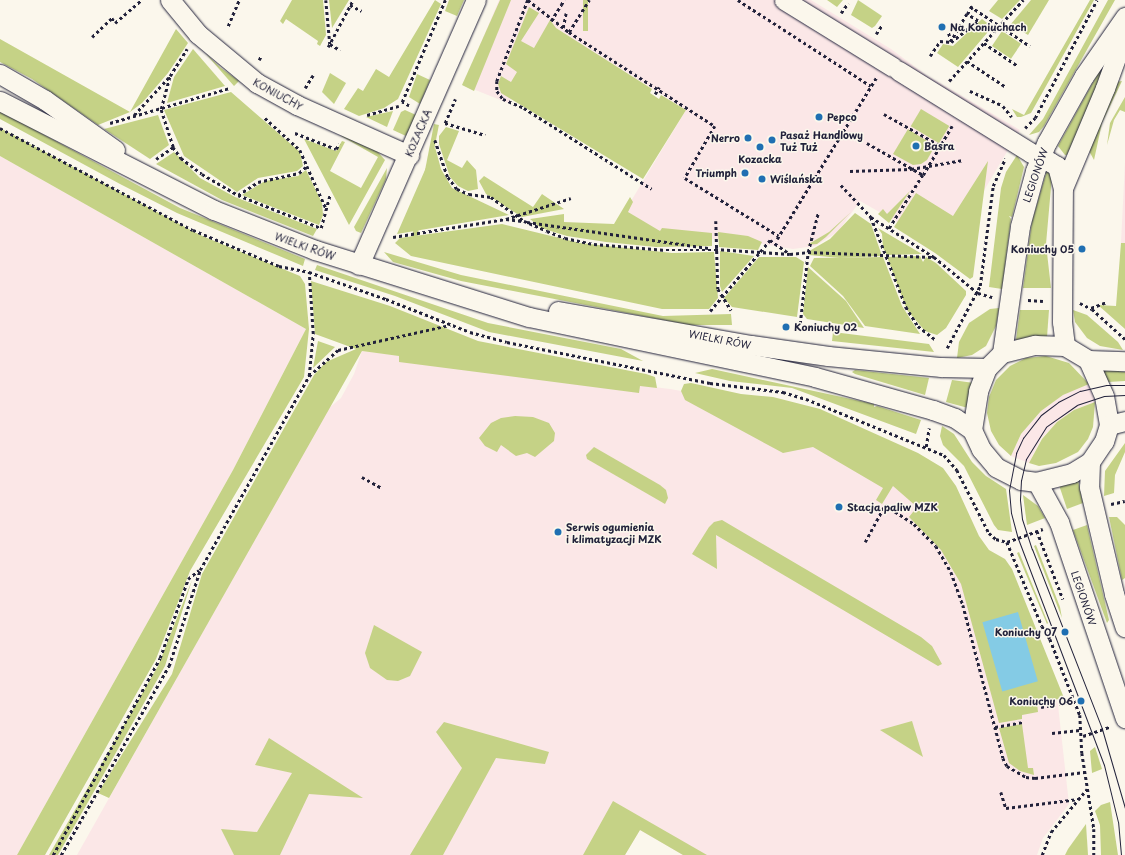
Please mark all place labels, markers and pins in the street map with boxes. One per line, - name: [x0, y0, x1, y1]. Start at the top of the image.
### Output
- place label: Na Koniuchach: [950, 21, 1027, 33]
- marker: Na Koniuchach: [937, 22, 947, 32]
- place label: Pepco: [827, 111, 857, 123]
- marker: Pepco: [814, 112, 824, 122]
- place label: Pasaż Handlowy Tuż Tuż: [780, 128, 863, 152]
- place label: Nerro: [711, 132, 740, 144]
- marker: Nerro: [743, 133, 753, 143]
- marker: Pasaż Handlowy Tuż Tuż: [767, 135, 777, 145]
- place label: Basra: [924, 140, 955, 152]
- marker: Basra: [911, 141, 921, 151]
- marker: Kozacka: [755, 142, 765, 152]
- place label: Kozacka: [738, 153, 782, 165]
- place label: Triumph: [695, 167, 737, 179]
- marker: Triumph: [740, 168, 750, 178]
- place label: Wiślańska: [770, 173, 823, 185]
- marker: Wiślańska: [757, 174, 767, 184]
- place label: Koniuchy 05: [1011, 243, 1074, 255]
- marker: Koniuchy 05: [1077, 244, 1087, 254]
- place label: Koniuchy 02: [794, 321, 858, 333]
- marker: Koniuchy 02: [781, 322, 791, 332]
- place label: Stacja paliw MZK: [847, 501, 939, 513]
- marker: Stacja paliw MZK: [834, 502, 844, 512]
- place label: Serwis ogumienia i klimatyzacji MZK: [566, 520, 662, 544]
- marker: Serwis ogumienia i klimatyzacji MZK: [553, 527, 563, 537]
- place label: Koniuchy 07: [994, 626, 1057, 638]
- marker: Koniuchy 07: [1060, 627, 1070, 637]
- place label: Koniuchy 06: [1009, 695, 1073, 707]
- marker: Koniuchy 06: [1076, 696, 1086, 706]

